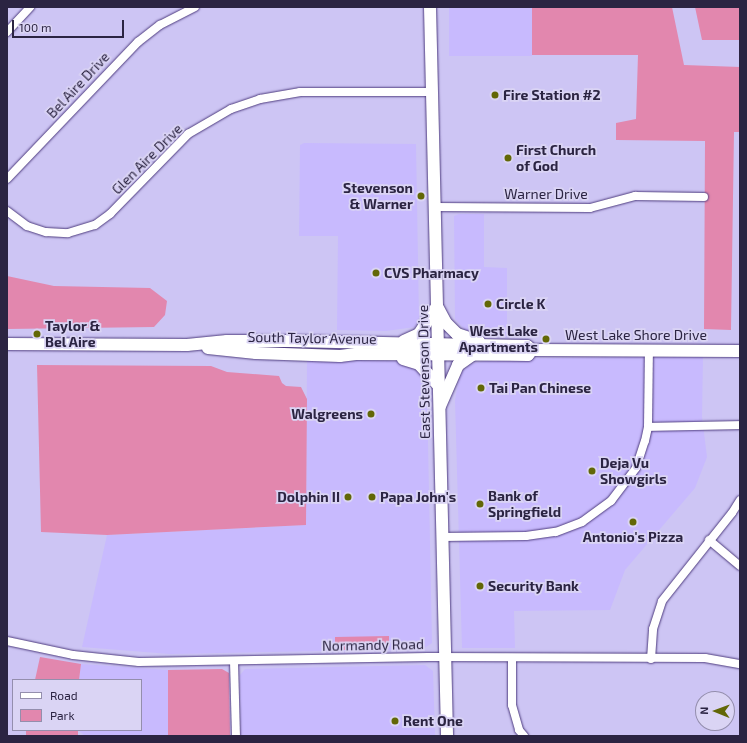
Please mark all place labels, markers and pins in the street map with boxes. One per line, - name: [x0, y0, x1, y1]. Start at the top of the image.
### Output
- place label: Fire Station #2: [503, 87, 601, 103]
- marker: Fire Station #2: [490, 90, 500, 100]
- place label: First Church of God: [516, 142, 596, 174]
- marker: First Church of God: [503, 153, 513, 163]
- place label: Stevenson & Warner: [343, 180, 413, 212]
- marker: Stevenson & Warner: [416, 191, 426, 201]
- place label: CVS Pharmacy: [384, 265, 479, 281]
- marker: CVS Pharmacy: [371, 268, 381, 278]
- place label: Circle K: [496, 296, 545, 312]
- marker: Circle K: [483, 299, 493, 309]
- place label: Taylor & Bel Aire: [45, 318, 101, 350]
- place label: West Lake Apartments: [459, 323, 538, 356]
- marker: Taylor & Bel Aire: [32, 329, 42, 339]
- marker: West Lake Apartments: [541, 334, 551, 344]
- place label: Tai Pan Chinese: [489, 380, 591, 396]
- marker: Tai Pan Chinese: [476, 383, 486, 393]
- place label: Walgreens: [291, 406, 363, 422]
- marker: Walgreens: [366, 409, 376, 419]
- place label: Deja Vu Showgirls: [600, 455, 667, 488]
- marker: Deja Vu Showgirls: [587, 466, 597, 476]
- place label: Bank of Springfield: [488, 488, 561, 520]
- place label: Dolphin II: [277, 489, 340, 505]
- place label: Papa John's: [380, 489, 457, 505]
- marker: Dolphin II: [343, 492, 353, 502]
- marker: Papa John's: [367, 492, 377, 502]
- marker: Bank of Springfield: [475, 499, 485, 509]
- marker: Antonio's Pizza: [628, 517, 638, 527]
- place label: Antonio's Pizza: [583, 529, 683, 545]
- place label: Security Bank: [488, 578, 579, 594]
- marker: Security Bank: [475, 581, 485, 591]
- place label: Rent One: [403, 713, 463, 729]
- marker: Rent One: [390, 716, 400, 726]

